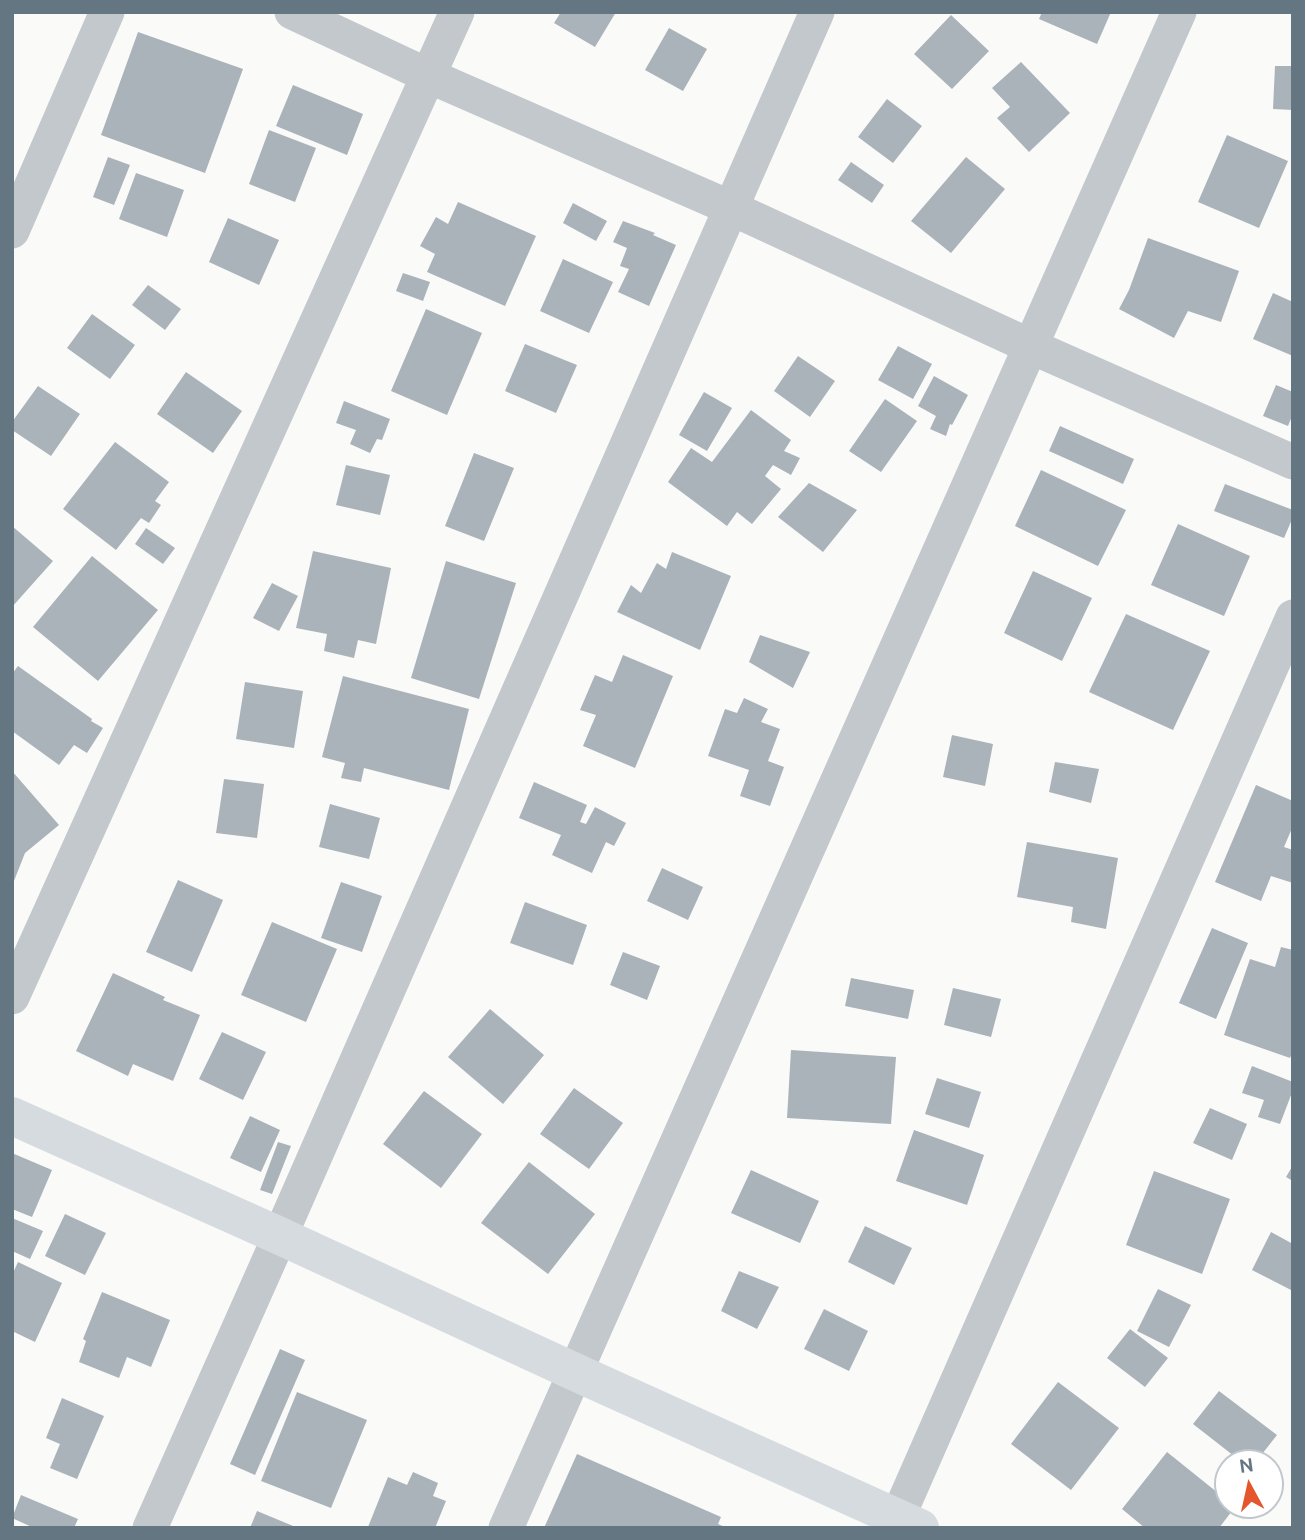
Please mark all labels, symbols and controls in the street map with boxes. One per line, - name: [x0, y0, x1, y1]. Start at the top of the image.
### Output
- north arrow: [1214, 1449, 1284, 1519]
- text: N: [1238, 1453, 1255, 1477]

